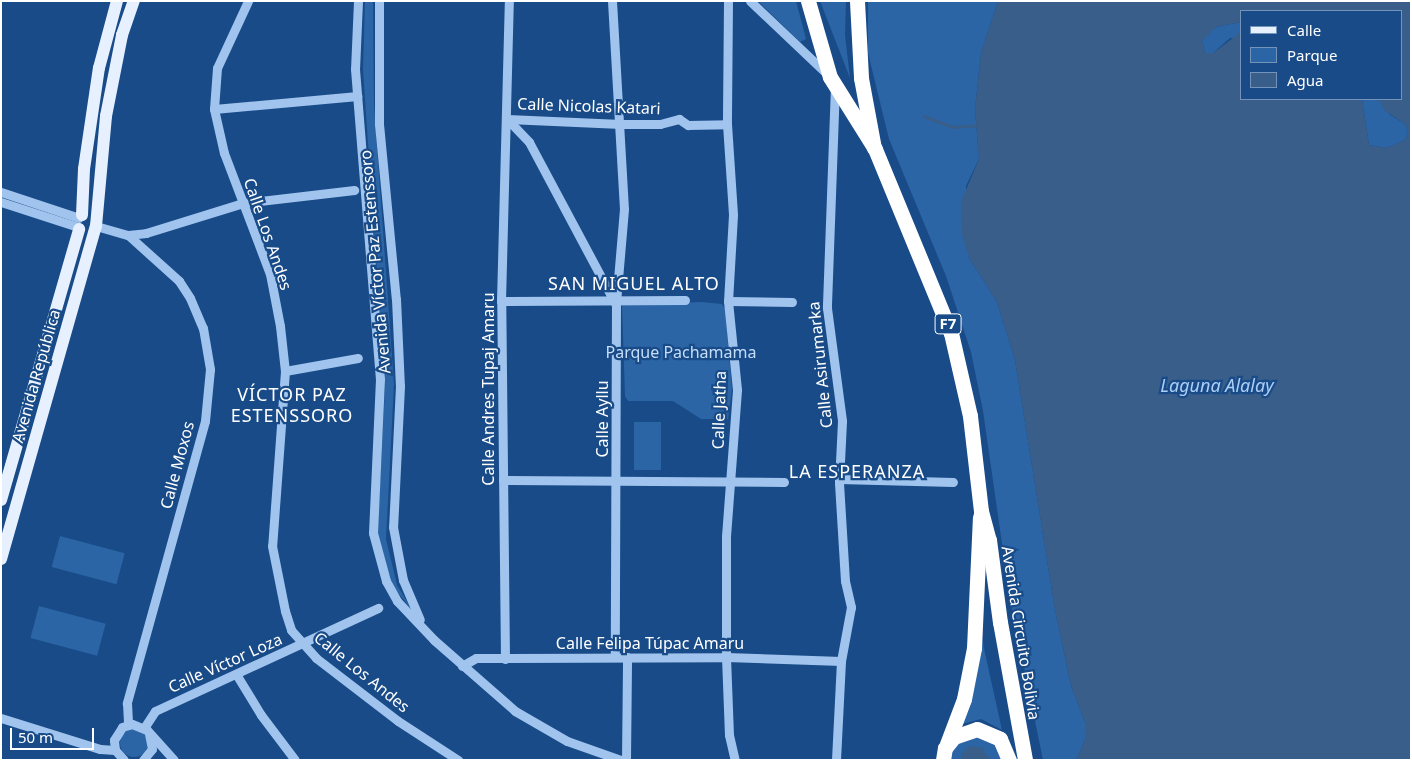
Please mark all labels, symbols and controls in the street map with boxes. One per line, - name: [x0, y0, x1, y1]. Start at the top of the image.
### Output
- legend: [1240, 10, 1402, 100]
- text: Calle: [1287, 20, 1321, 40]
- text: Parque: [1287, 45, 1337, 65]
- text: Agua: [1287, 70, 1324, 90]
- street label: Calle Nicolas Katari: [517, 94, 661, 118]
- street label: Avenida Víctor Paz Estenssoro: [356, 149, 394, 375]
- street label: Calle Los Andes: [240, 176, 296, 292]
- district label: SAN MIGUEL ALTO: [546, 272, 722, 294]
- street label: Calle Andres Tupaj Amaru: [478, 292, 498, 486]
- street label: Calle Asirumarka: [804, 301, 836, 429]
- street label: Avenida República: [8, 307, 64, 445]
- road number: F7: [934, 312, 962, 336]
- park label: Parque Pachamama: [606, 342, 756, 362]
- street label: Calle Jatha: [708, 370, 730, 450]
- water label: Laguna Alalay: [1160, 374, 1274, 396]
- street label: Calle Ayllu: [592, 380, 612, 458]
- district label: VÍCTOR PAZ ESTENSSORO: [229, 384, 355, 426]
- street label: Calle Moxos: [156, 419, 198, 511]
- district label: LA ESPERANZA: [787, 460, 927, 482]
- street label: Avenida Circuito Bolivia: [998, 545, 1044, 721]
- street label: Calle Los Andes: [310, 628, 414, 716]
- street label: Calle Víctor Loza: [165, 629, 285, 697]
- street label: Calle Felipa Túpac Amaru: [556, 633, 744, 653]
- scale bar: [12, 718, 96, 750]
- text: 50 m: [18, 727, 53, 747]

